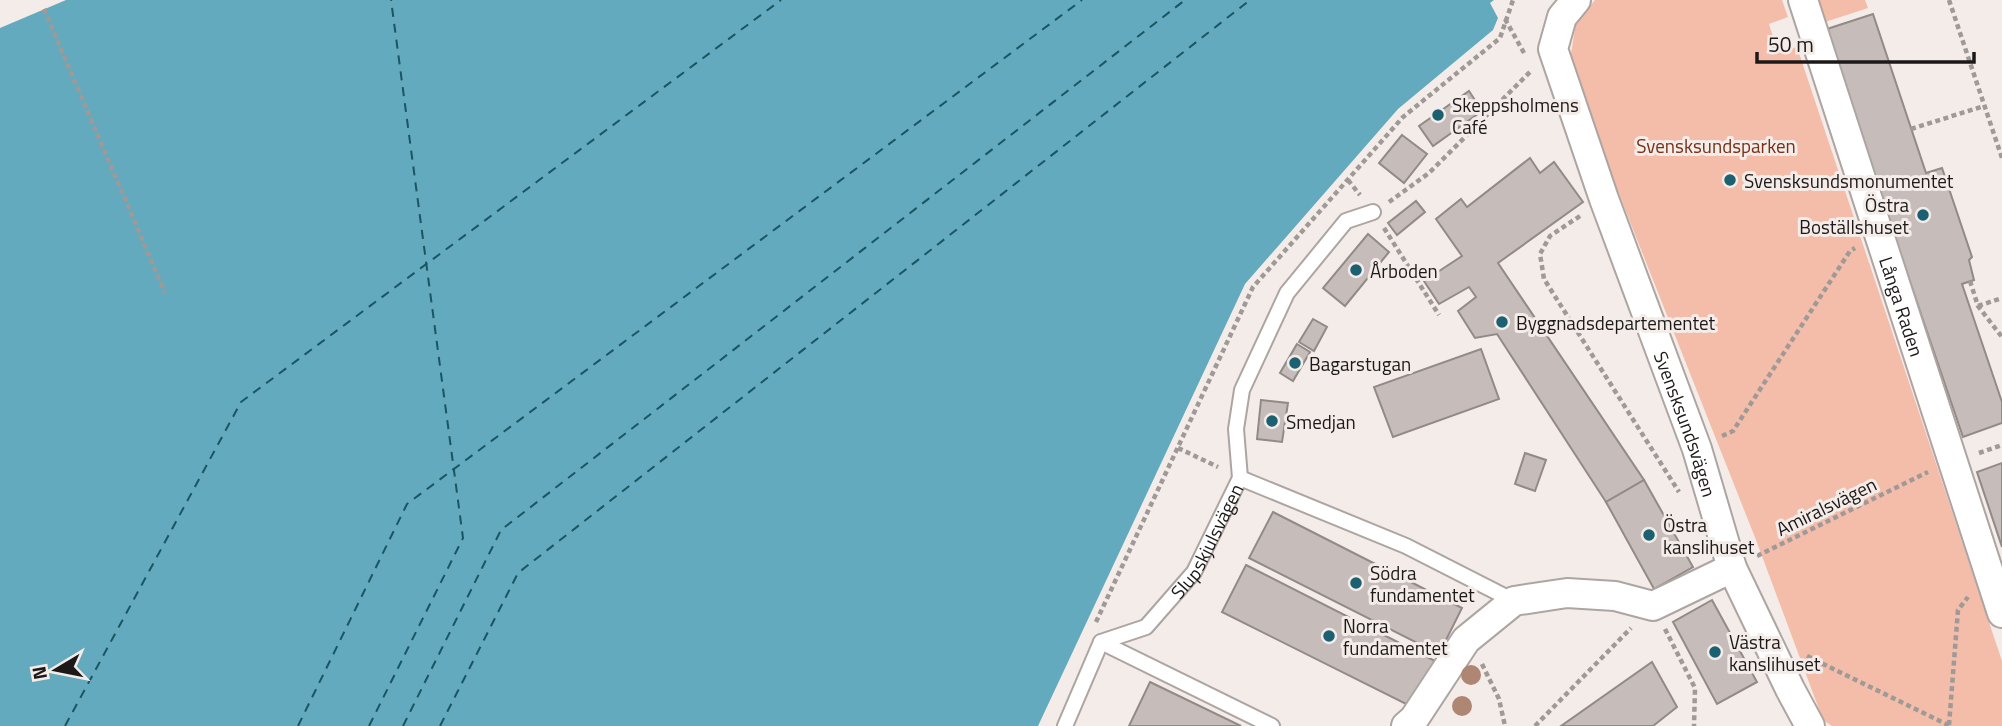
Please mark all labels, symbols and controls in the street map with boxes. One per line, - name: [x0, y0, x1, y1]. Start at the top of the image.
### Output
- scale bar: [1757, 21, 1974, 65]
- text: 50 m: [1768, 28, 1814, 60]
- place label: Skeppsholmens Café: [1452, 90, 1579, 141]
- marker: Skeppsholmens Café: [1430, 107, 1446, 123]
- park label: Svensksundsparken: [1636, 131, 1796, 160]
- place label: Svensksundsmonumentet: [1744, 166, 1954, 195]
- marker: Svensksundsmonumentet: [1722, 172, 1738, 188]
- place label: Östra Boställshuset: [1799, 190, 1909, 241]
- marker: Östra Boställshuset: [1915, 207, 1931, 223]
- street label: Långa Raden: [1873, 253, 1932, 360]
- place label: Årboden: [1370, 256, 1438, 285]
- marker: Årboden: [1348, 262, 1364, 278]
- place label: Byggnadsdepartementet: [1516, 308, 1716, 337]
- marker: Byggnadsdepartementet: [1494, 314, 1510, 330]
- street label: Svensksundsvägen: [1647, 347, 1725, 500]
- place label: Bagarstugan: [1309, 349, 1411, 378]
- marker: Bagarstugan: [1287, 355, 1303, 371]
- place label: Smedjan: [1286, 407, 1356, 436]
- marker: Smedjan: [1264, 413, 1280, 429]
- street label: Amiralsvägen: [1771, 469, 1881, 543]
- street label: Slupskjulsvägen: [1163, 478, 1250, 605]
- place label: Östra kanslihuset: [1663, 510, 1755, 561]
- marker: Östra kanslihuset: [1641, 527, 1657, 543]
- place label: Södra fundamentet: [1370, 558, 1475, 609]
- marker: Södra fundamentet: [1348, 575, 1364, 591]
- place label: Norra fundamentet: [1343, 611, 1448, 662]
- place label: Västra kanslihuset: [1729, 627, 1821, 678]
- marker: Norra fundamentet: [1321, 628, 1337, 644]
- north arrow: [21, 635, 91, 705]
- marker: Västra kanslihuset: [1707, 644, 1723, 660]
- text: N: [23, 664, 54, 682]

